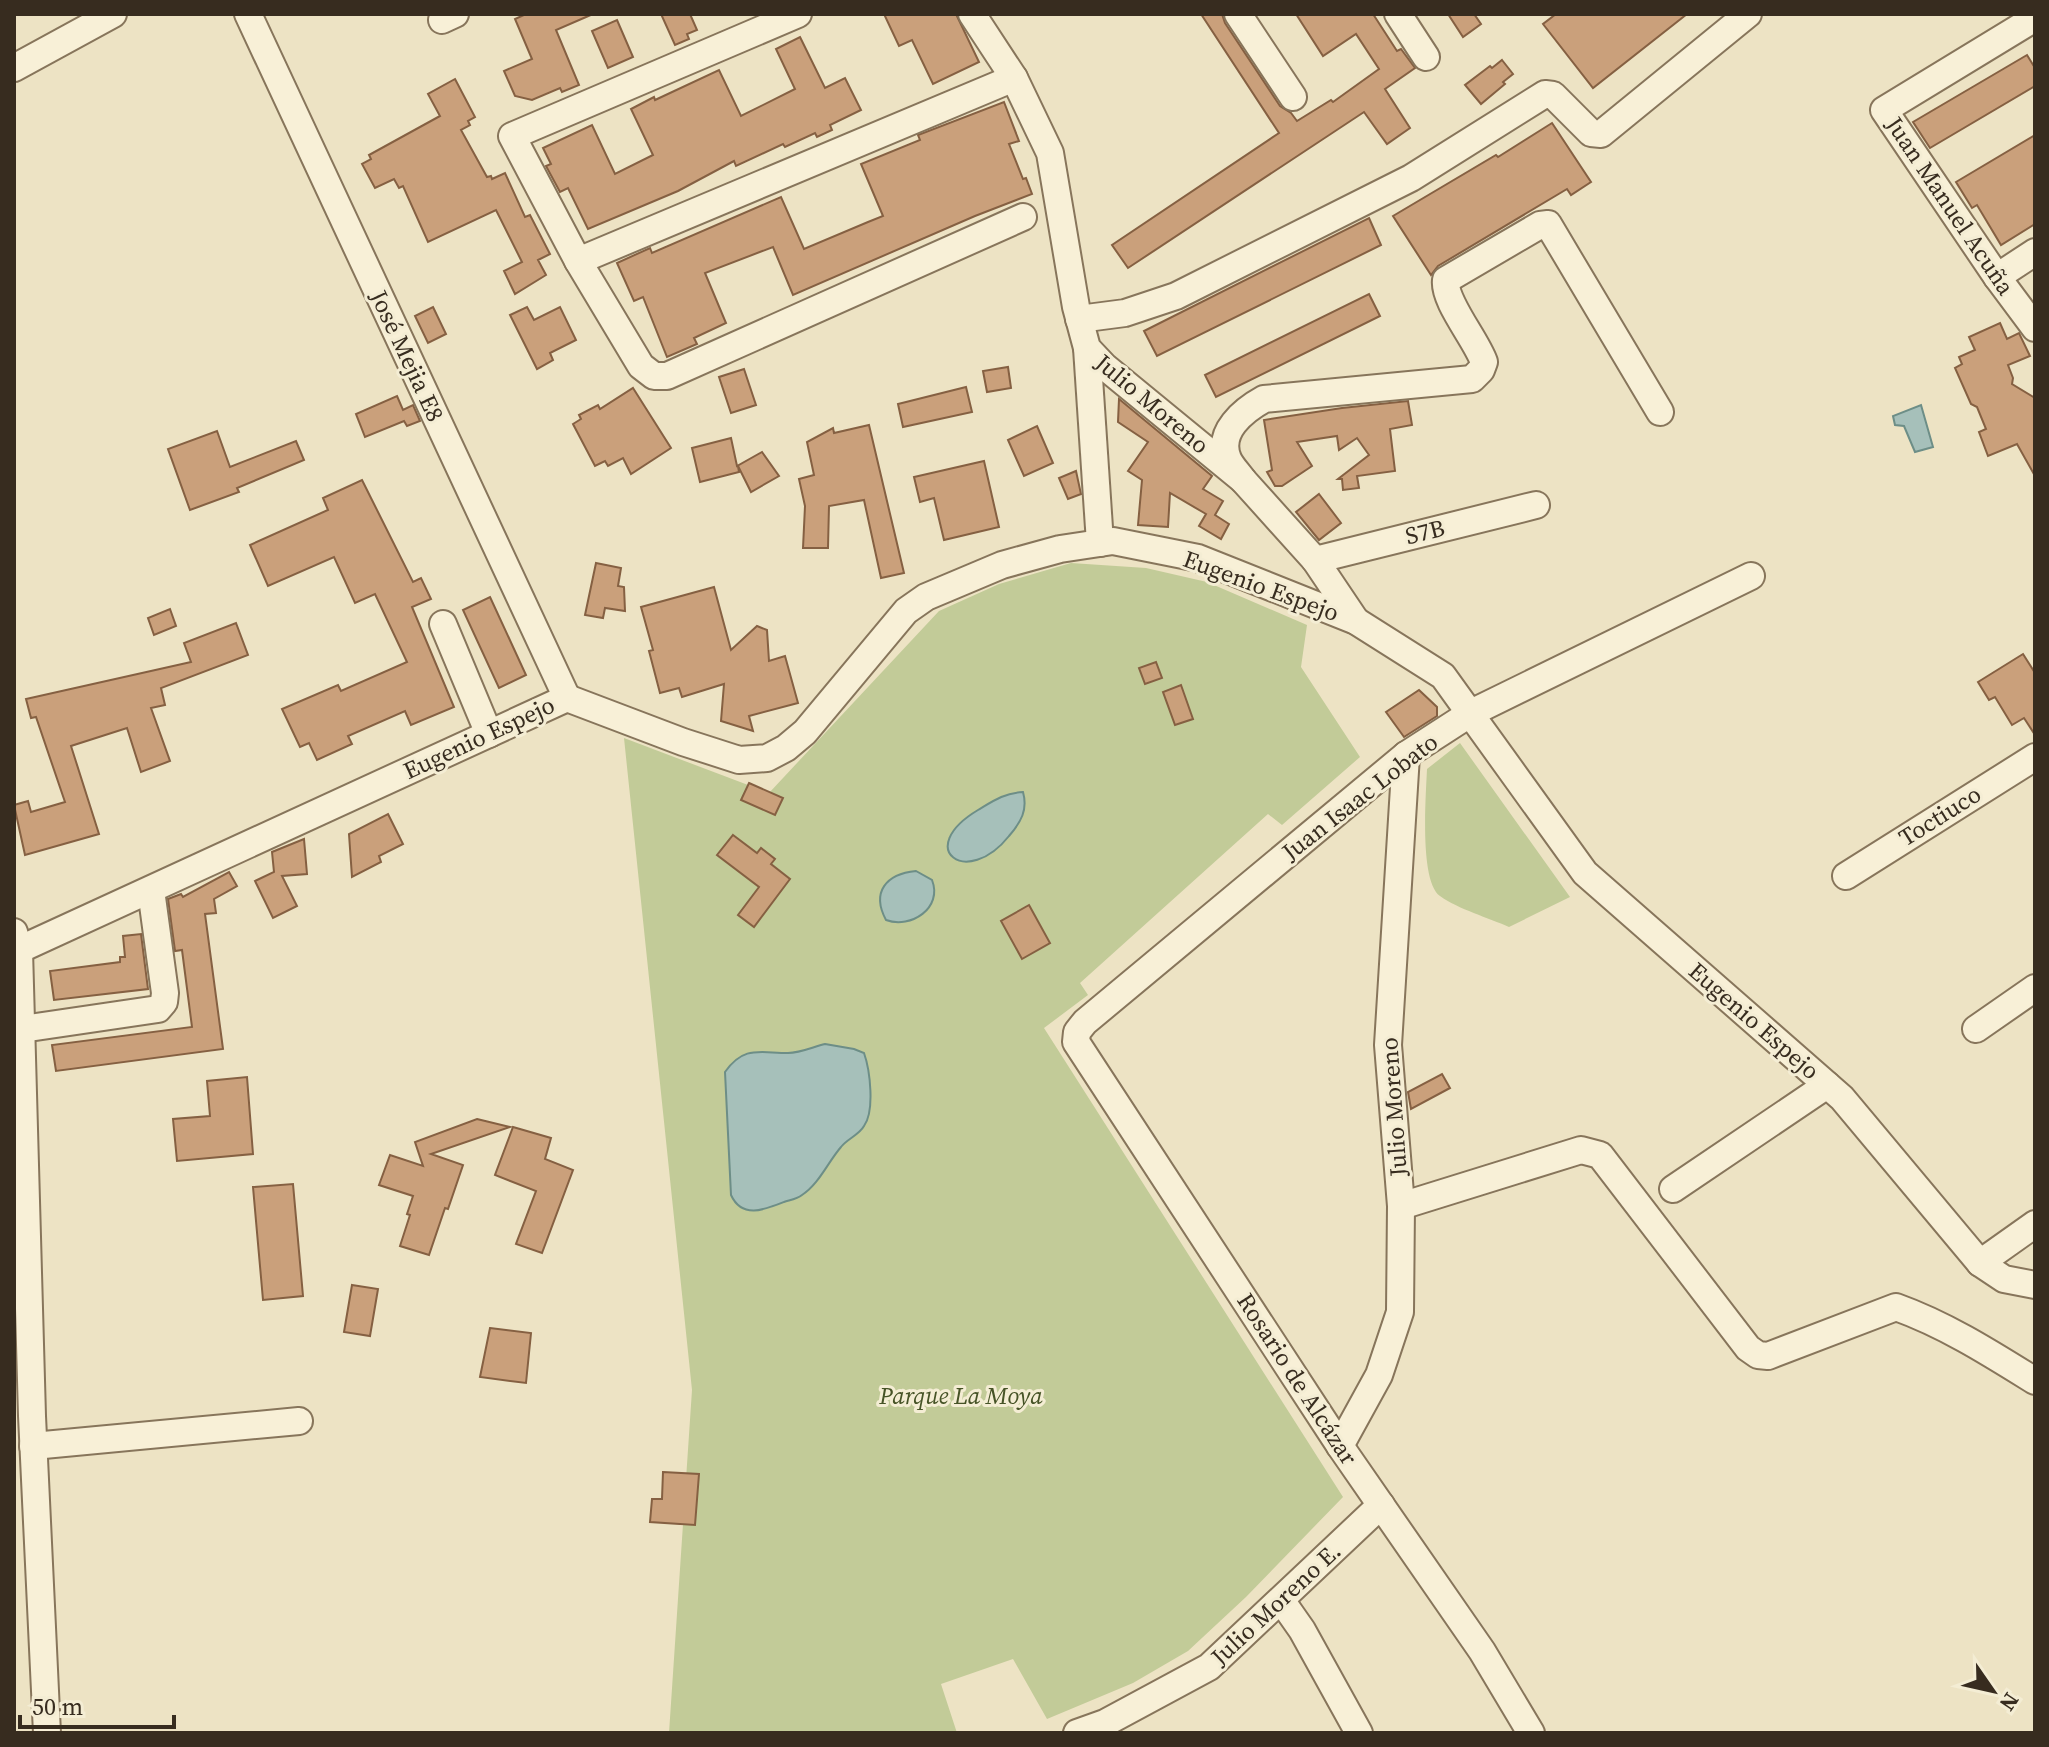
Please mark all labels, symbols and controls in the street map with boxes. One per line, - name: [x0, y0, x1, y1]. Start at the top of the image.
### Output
- street label: Juan Manuel Acuña: [1878, 109, 2023, 302]
- street label: José Mejia E8: [362, 284, 452, 427]
- street label: Julio Moreno: [1087, 345, 1216, 461]
- street label: S7B: [1402, 511, 1448, 552]
- street label: Eugenio Espejo: [1179, 542, 1344, 629]
- street label: Eugenio Espejo: [398, 688, 560, 787]
- street label: Juan Isaac Lobato: [1274, 725, 1444, 869]
- street label: Toctiuco: [1892, 777, 1987, 854]
- street label: Eugenio Espejo: [1682, 955, 1827, 1087]
- street label: Julio Moreno: [1372, 1036, 1415, 1179]
- street label: Rosario de Alcázar: [1229, 1286, 1365, 1471]
- park label: Parque La Moya: [878, 1379, 1043, 1412]
- street label: Julio Moreno E.: [1203, 1535, 1348, 1673]
- north arrow: [1953, 1651, 2033, 1731]
- scale bar: [20, 1679, 174, 1729]
- text: N: [1993, 1687, 2026, 1717]
- text: 50 m: [32, 1690, 83, 1723]

